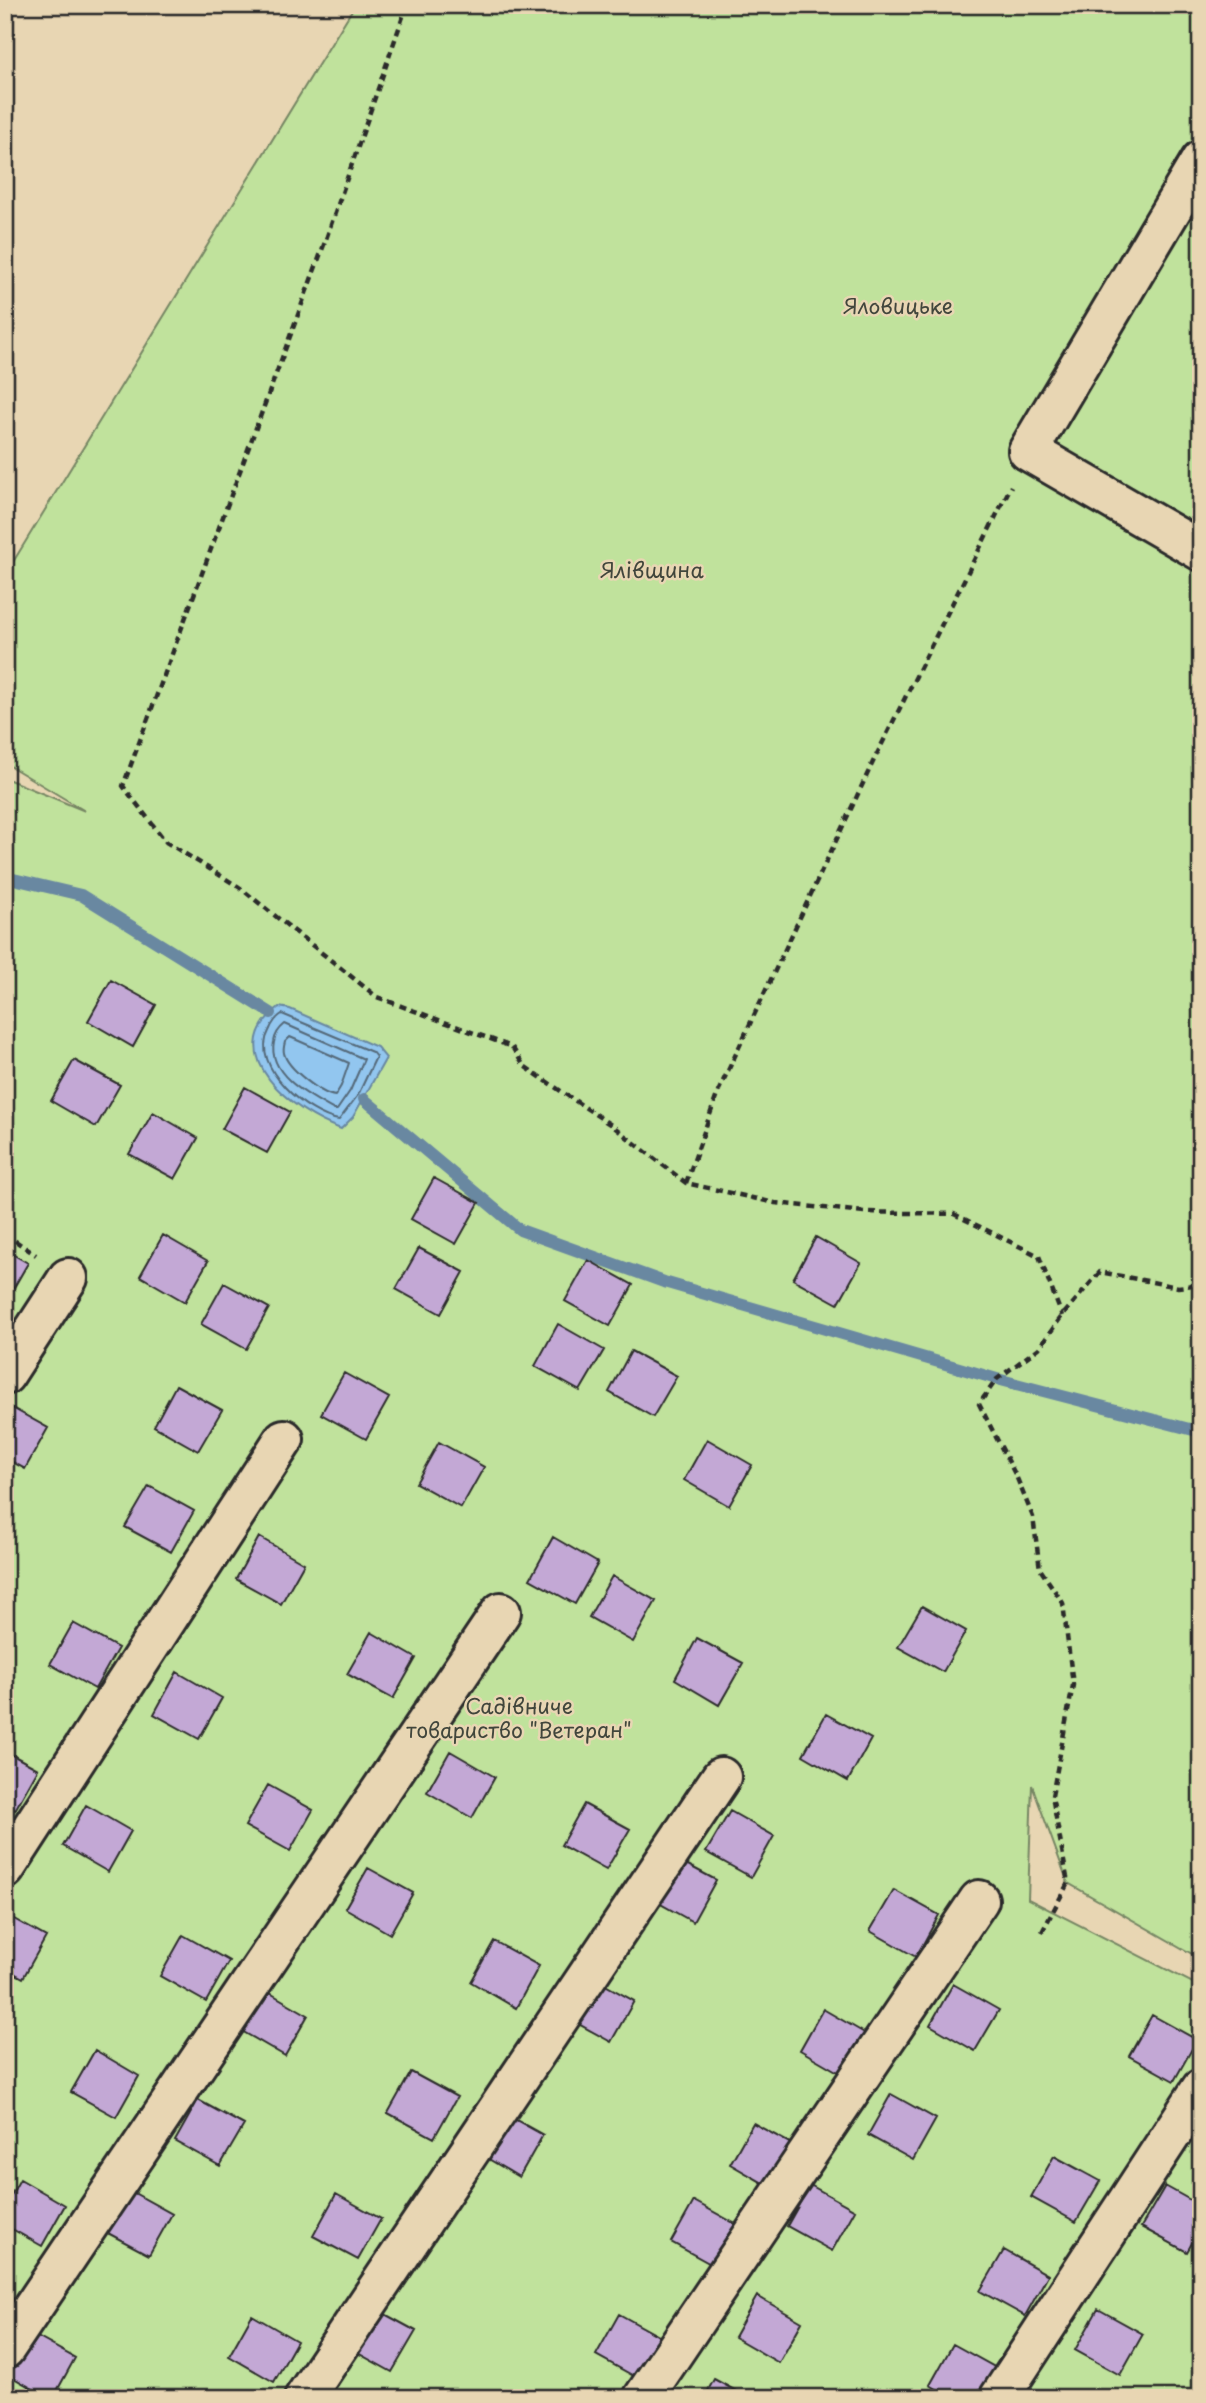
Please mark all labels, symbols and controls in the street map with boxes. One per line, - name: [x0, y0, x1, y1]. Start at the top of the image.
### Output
- park label: Яловицьке: [843, 289, 953, 321]
- park label: Ялівщина: [600, 553, 704, 585]
- park label: Садівниче товариство "Ветеран": [406, 1689, 632, 1745]

